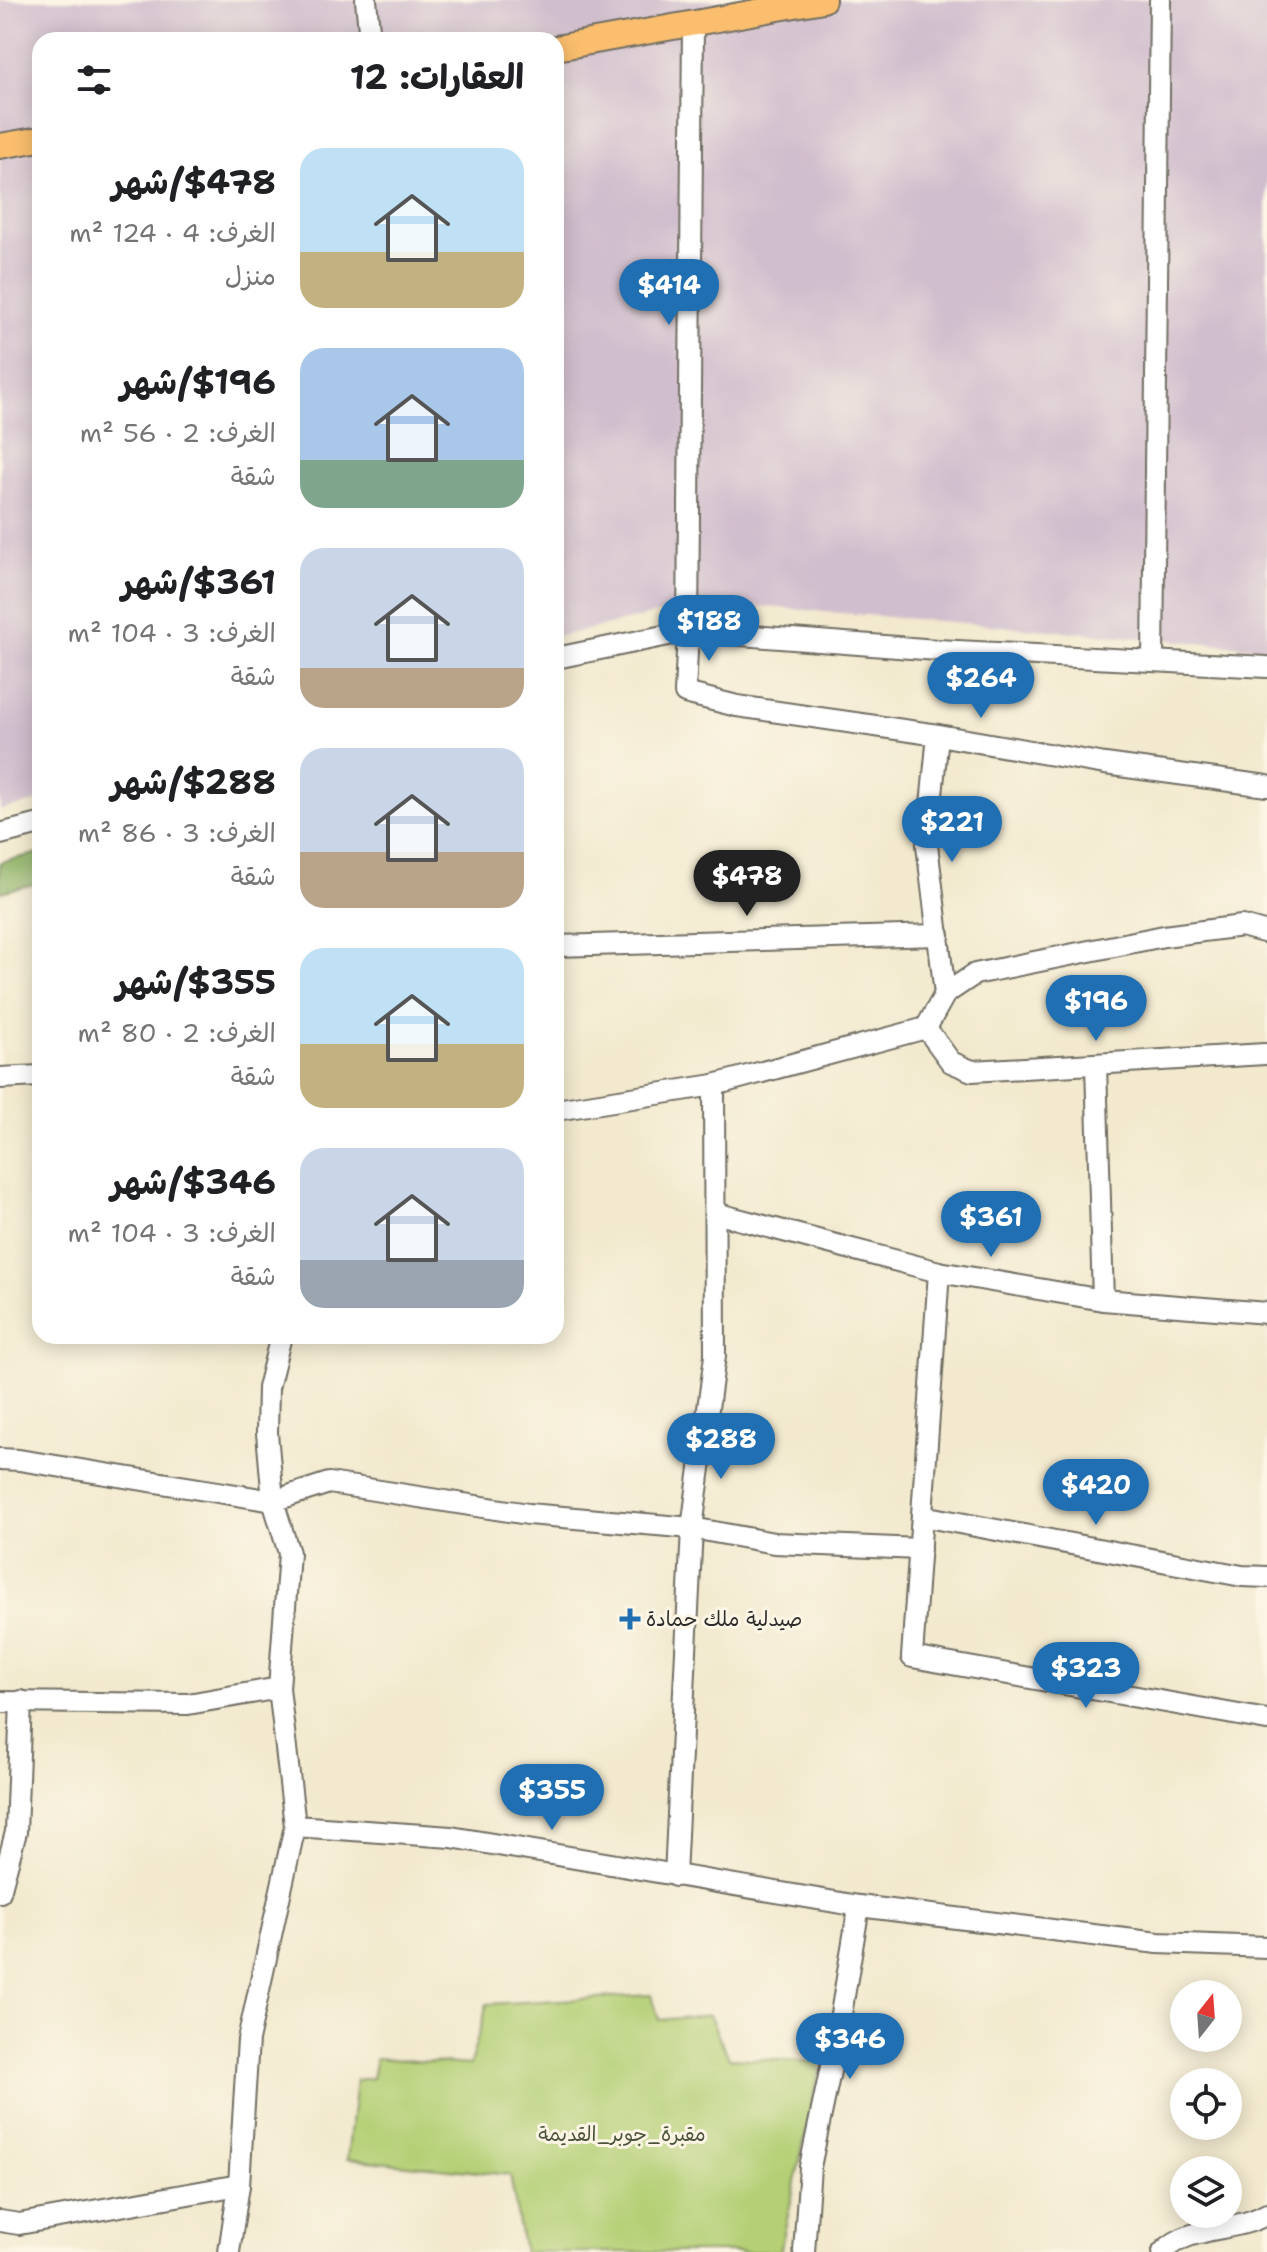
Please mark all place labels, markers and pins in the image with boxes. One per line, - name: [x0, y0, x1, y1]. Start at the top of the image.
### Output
- pin: $414: [622, 259, 716, 327]
- pin: $188: [662, 595, 756, 663]
- pin: $264: [934, 652, 1028, 720]
- pin: $221: [905, 796, 999, 864]
- pin: $478: [700, 850, 794, 918]
- pin: $196: [1049, 975, 1143, 1043]
- pin: $361: [944, 1191, 1038, 1259]
- pin: $288: [674, 1413, 768, 1481]
- pin: $420: [1049, 1459, 1143, 1527]
- place label: صيدلية ملك حمادة: [646, 1606, 802, 1632]
- marker: صيدلية ملك حمادة: [621, 1610, 639, 1628]
- pin: $323: [1039, 1642, 1133, 1710]
- pin: $355: [505, 1764, 599, 1832]
- pin: $346: [803, 2013, 897, 2081]

